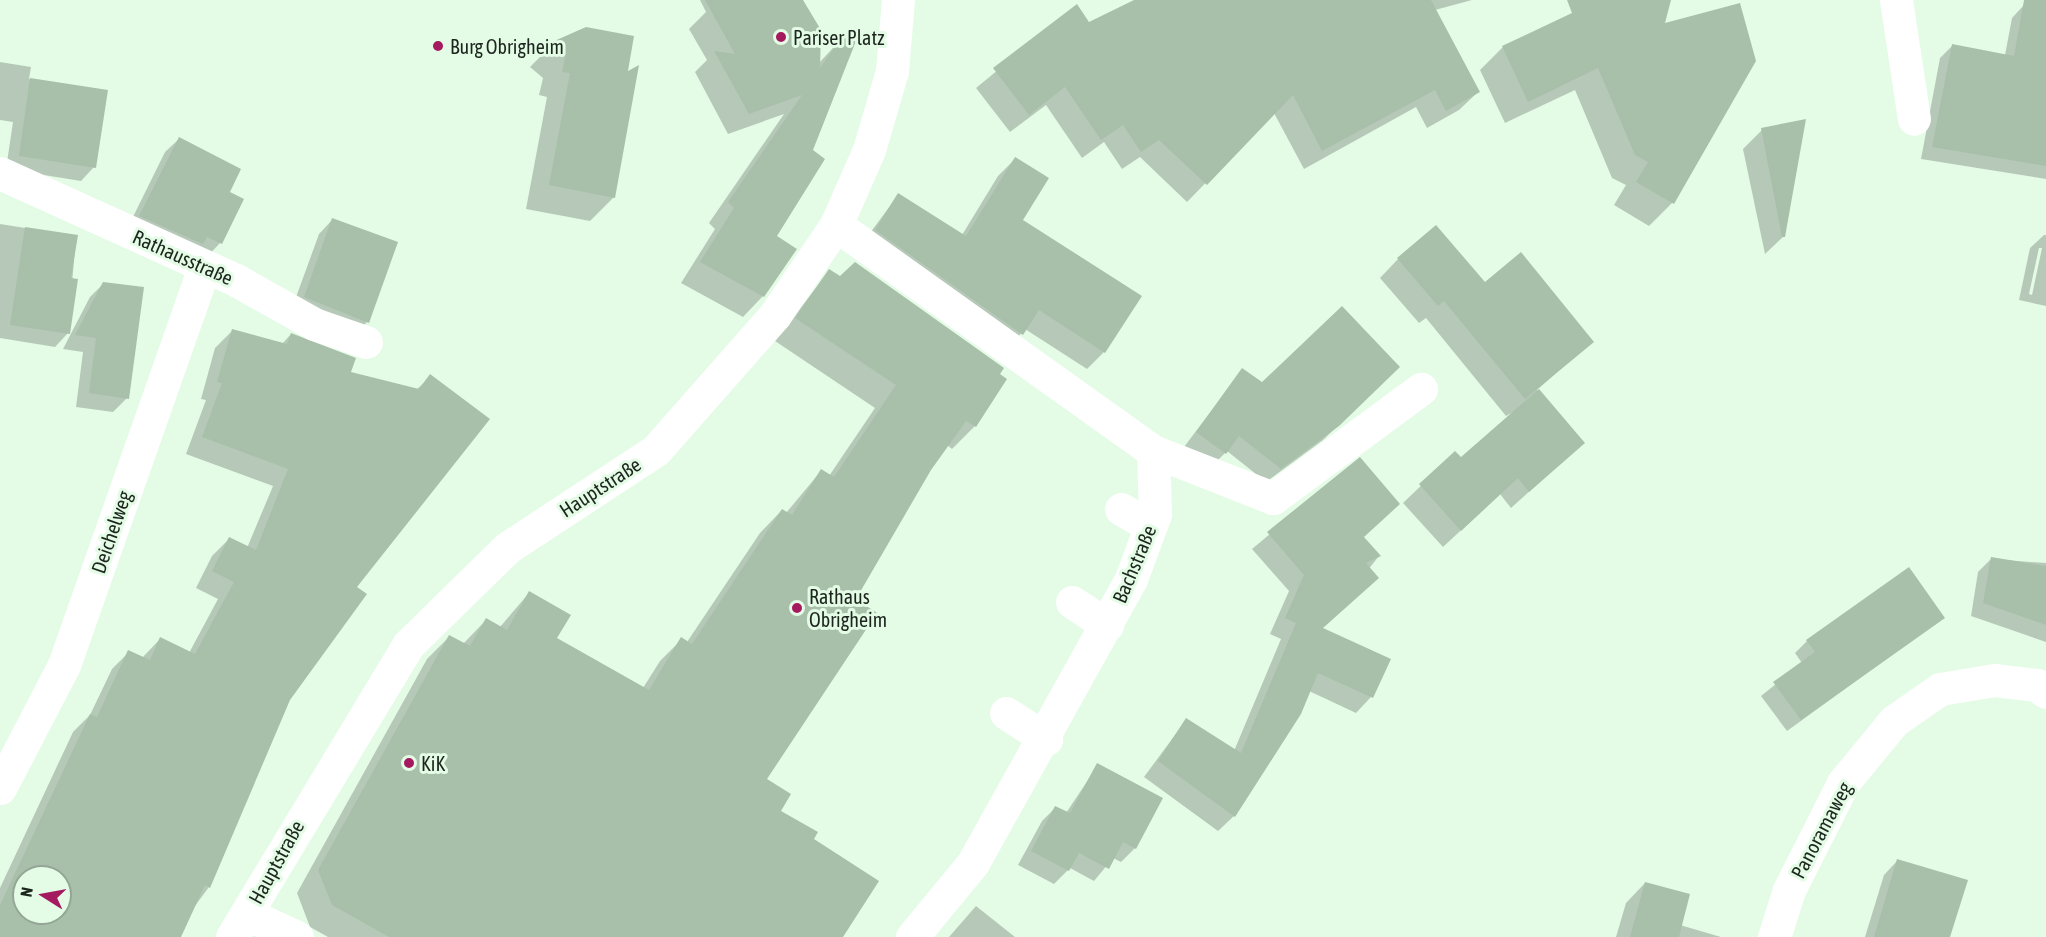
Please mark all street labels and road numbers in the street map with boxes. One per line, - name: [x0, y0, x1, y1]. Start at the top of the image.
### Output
- street label: Rathausstraße: [129, 224, 237, 290]
- street label: Hauptstraße: [555, 452, 645, 522]
- street label: Deichelweg: [86, 488, 136, 576]
- street label: Bachstraße: [1107, 522, 1161, 606]
- street label: Panoramaweg: [1786, 778, 1856, 882]
- street label: Hauptstraße: [243, 816, 309, 908]

